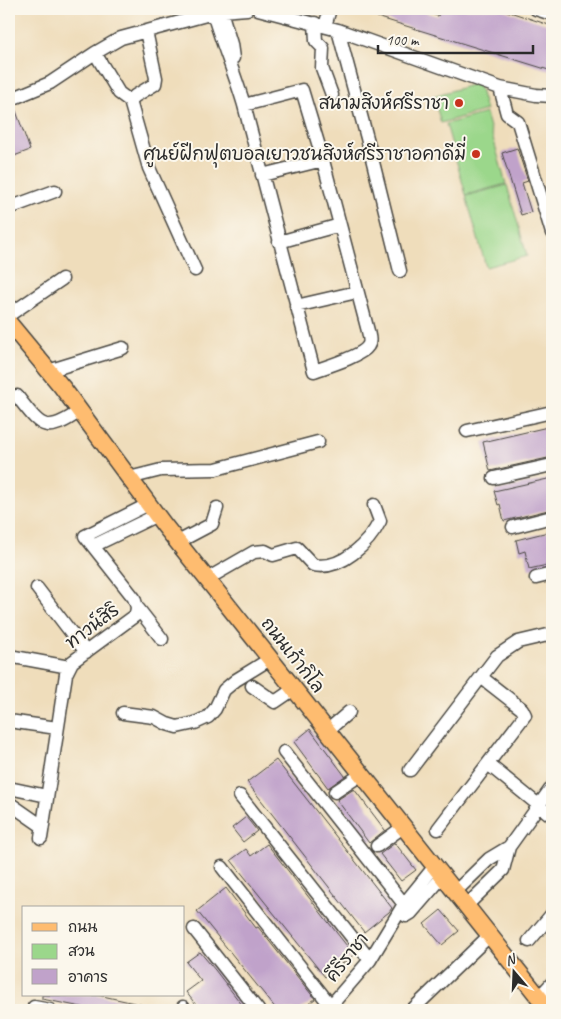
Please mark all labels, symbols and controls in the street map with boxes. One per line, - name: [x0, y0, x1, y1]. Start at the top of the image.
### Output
- scale bar: [378, 22, 534, 54]
- text: 100 m: [386, 31, 420, 50]
- place label: สนามสิงห์ศรีราชา: [319, 90, 449, 114]
- marker: สนามสิงห์ศรีราชา: [453, 97, 465, 109]
- place label: ศูนย์ฝีกฟุตบอลเยาวชนสิงห์ศรีราชาอคาดีมี่: [143, 136, 466, 168]
- marker: ศูนย์ฝีกฟุตบอลเยาวชนสิงห์ศรีราชาอคาดีมี่: [470, 148, 482, 160]
- street label: ทาวน์สิริ: [59, 597, 123, 653]
- street label: ถนนเก้ากิโล: [257, 612, 331, 697]
- legend: [22, 906, 185, 996]
- text: ถนน: [68, 918, 97, 937]
- street label: คีรีราชา: [320, 927, 373, 986]
- text: สวน: [68, 942, 95, 961]
- north arrow: [488, 946, 538, 996]
- text: N: [503, 950, 519, 970]
- text: อาคาร: [68, 968, 108, 987]

